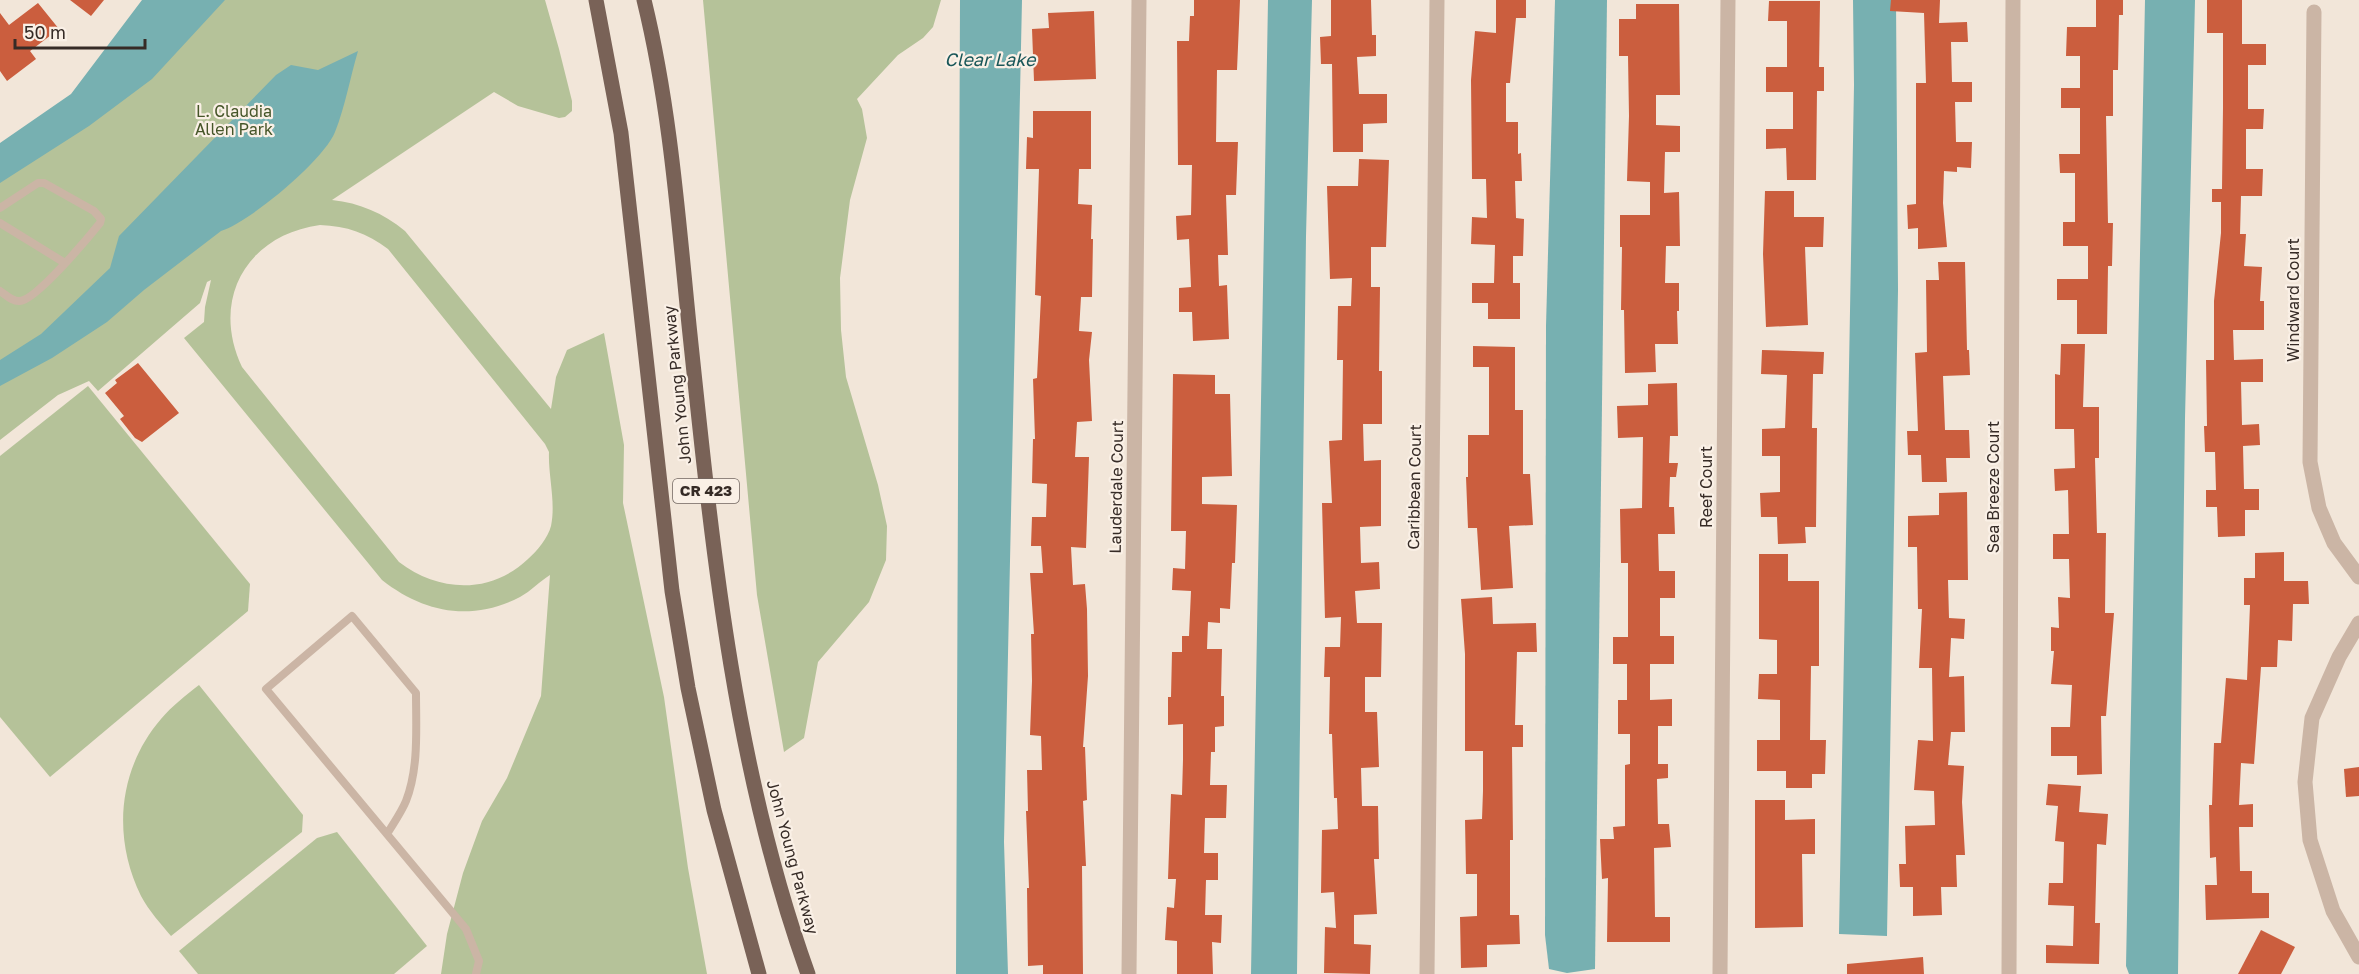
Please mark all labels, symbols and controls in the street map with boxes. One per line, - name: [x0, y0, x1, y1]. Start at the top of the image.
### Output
- scale bar: [15, 12, 146, 50]
- text: 50 m: [24, 21, 66, 43]
- water label: Clear Lake: [945, 48, 1037, 70]
- park label: L. Claudia Allen Park: [195, 101, 273, 139]
- street label: Windward Court: [2283, 238, 2303, 362]
- street label: John Young Parkway: [659, 305, 695, 465]
- street label: Lauderdale Court: [1105, 420, 1127, 554]
- street label: Sea Breeze Court: [1983, 421, 2003, 553]
- street label: Caribbean Court: [1403, 424, 1425, 550]
- street label: Reef Court: [1696, 446, 1716, 528]
- road number: CR 423: [673, 479, 739, 503]
- street label: John Young Parkway: [763, 778, 823, 937]

